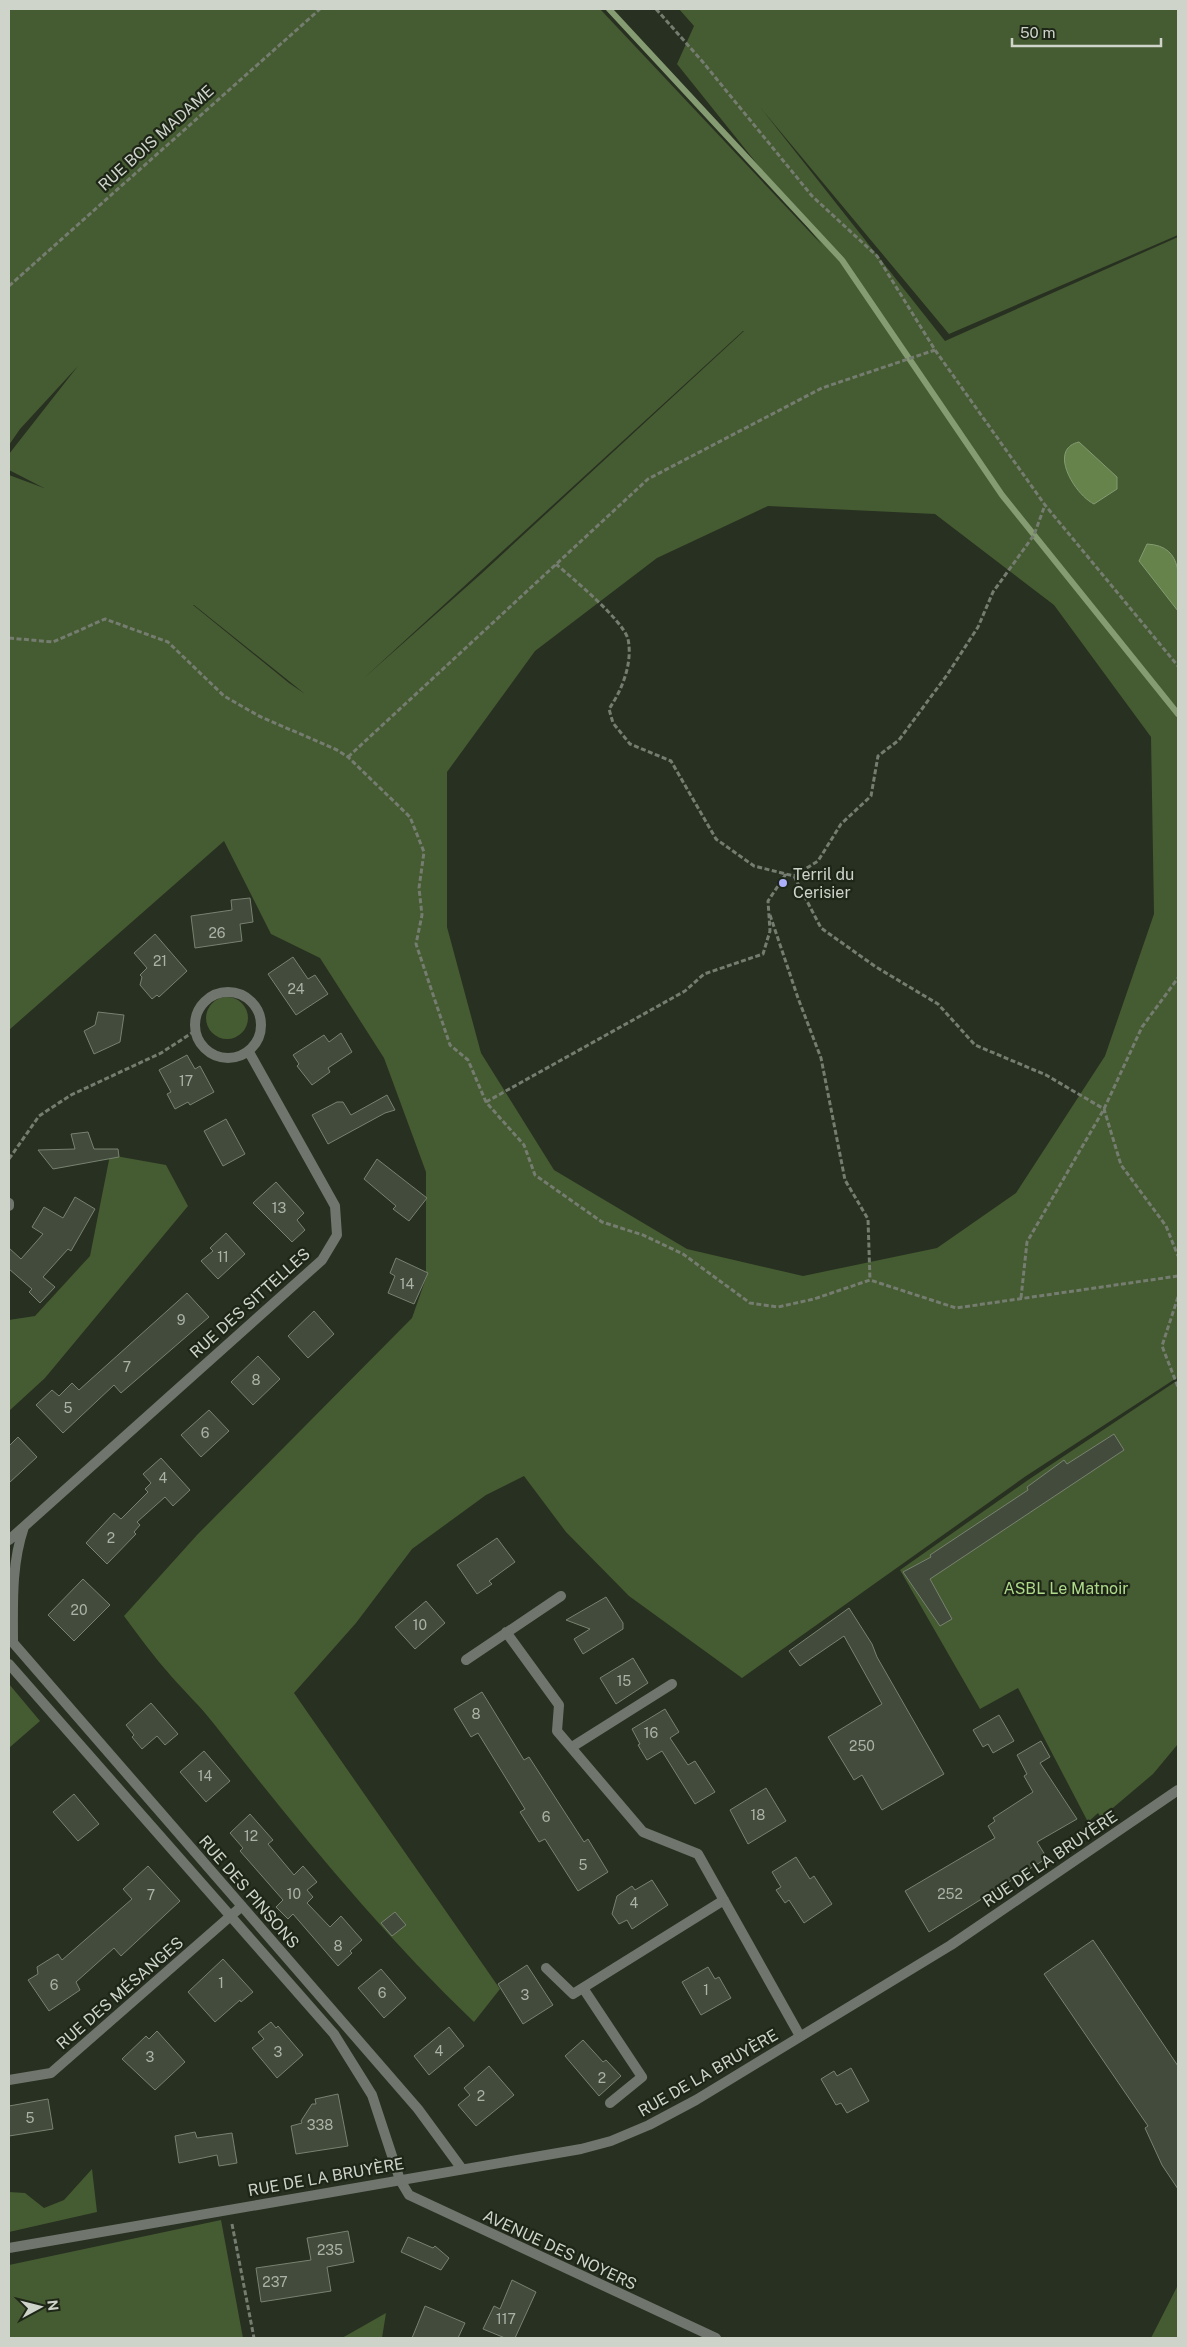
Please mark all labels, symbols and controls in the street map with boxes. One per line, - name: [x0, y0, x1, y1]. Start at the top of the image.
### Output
- scale bar: [1012, 15, 1161, 47]
- text: 50 m: [1020, 24, 1055, 41]
- street label: RUE BOIS MADAME: [94, 81, 218, 195]
- place label: Terril du Cerisier: [793, 865, 854, 902]
- marker: Terril du Cerisier: [777, 877, 789, 889]
- house number: 26: [208, 925, 226, 941]
- house number: 21: [153, 953, 167, 969]
- house number: 24: [287, 981, 305, 997]
- house number: 17: [179, 1073, 193, 1089]
- house number: 13: [272, 1200, 286, 1216]
- street label: RUE DES SITTELLES: [186, 1244, 314, 1362]
- house number: 11: [217, 1249, 229, 1265]
- house number: 14: [400, 1276, 414, 1292]
- house number: 9: [177, 1312, 186, 1328]
- house number: 7: [123, 1359, 131, 1375]
- house number: 8: [251, 1372, 261, 1388]
- house number: 5: [64, 1400, 73, 1416]
- house number: 6: [201, 1425, 210, 1441]
- house number: 4: [159, 1470, 168, 1486]
- house number: 2: [107, 1530, 115, 1546]
- park label: ASBL Le Matnoir: [1004, 1579, 1128, 1598]
- house number: 20: [71, 1602, 87, 1618]
- house number: 10: [413, 1617, 427, 1633]
- house number: 15: [617, 1673, 631, 1689]
- house number: 8: [471, 1706, 481, 1722]
- house number: 16: [644, 1725, 658, 1741]
- house number: 250: [849, 1738, 875, 1754]
- house number: 14: [198, 1768, 212, 1784]
- street label: RUE DE LA BRUYÈRE: [979, 1806, 1121, 1911]
- house number: 18: [751, 1807, 765, 1823]
- house number: 6: [542, 1809, 551, 1825]
- house number: 12: [244, 1828, 258, 1844]
- street label: RUE DES PINSONS: [195, 1832, 303, 1952]
- house number: 5: [579, 1857, 588, 1873]
- house number: 10: [287, 1886, 301, 1902]
- house number: 252: [937, 1886, 963, 1902]
- house number: 7: [147, 1887, 155, 1903]
- house number: 4: [630, 1895, 639, 1911]
- street label: RUE DES MÉSANGES: [52, 1932, 187, 2053]
- house number: 8: [333, 1938, 343, 1954]
- house number: 1: [218, 1975, 224, 1991]
- house number: 6: [50, 1977, 59, 1993]
- house number: 1: [703, 1982, 709, 1998]
- house number: 6: [378, 1985, 387, 2001]
- house number: 3: [521, 1987, 530, 2003]
- street label: RUE DE LA BRUYÈRE: [634, 2024, 781, 2121]
- house number: 4: [435, 2043, 444, 2059]
- house number: 3: [274, 2044, 283, 2060]
- house number: 3: [146, 2049, 155, 2065]
- house number: 2: [598, 2070, 606, 2086]
- house number: 2: [477, 2088, 485, 2104]
- house number: 5: [26, 2110, 35, 2126]
- house number: 338: [307, 2117, 333, 2133]
- street label: RUE DE LA BRUYÈRE: [246, 2153, 406, 2200]
- street label: AVENUE DES NOYERS: [480, 2206, 640, 2294]
- house number: 235: [317, 2242, 343, 2258]
- house number: 237: [262, 2274, 288, 2290]
- north arrow: [15, 2282, 65, 2332]
- text: N: [44, 2299, 62, 2312]
- house number: 117: [496, 2311, 516, 2327]

